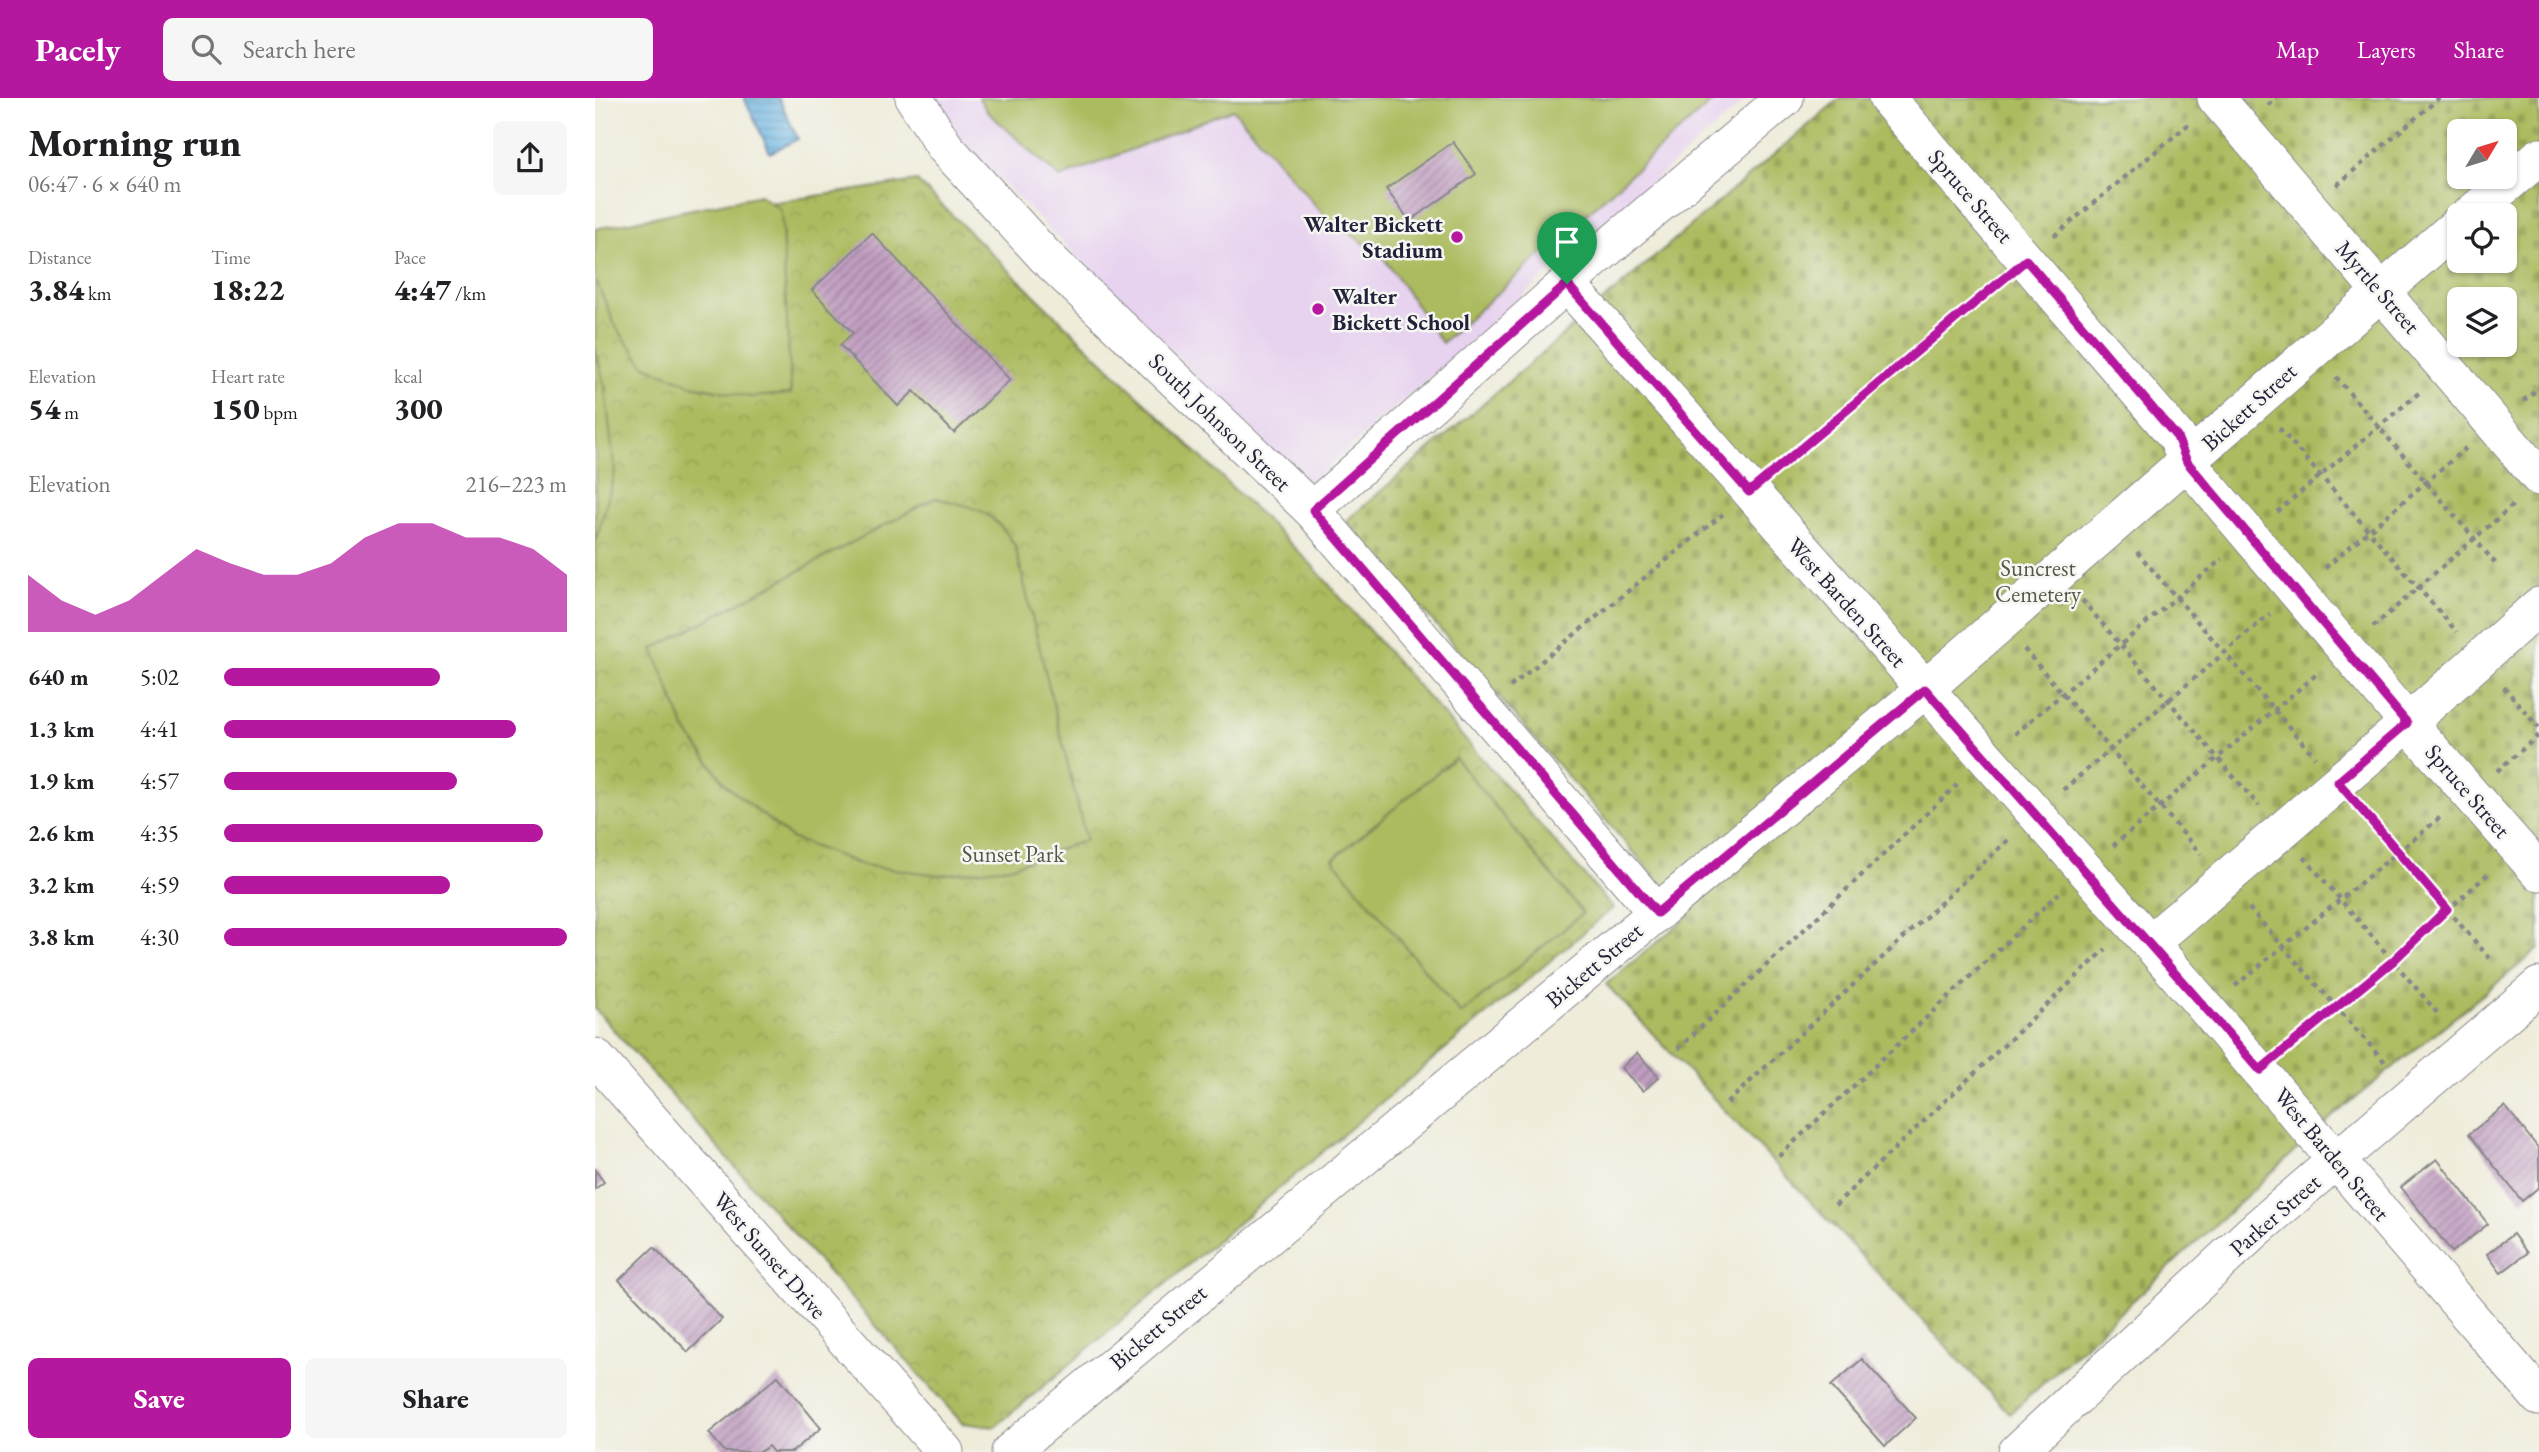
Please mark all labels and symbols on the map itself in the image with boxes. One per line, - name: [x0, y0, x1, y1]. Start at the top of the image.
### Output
- north arrow: [2447, 119, 2517, 189]
- street label: Spruce Street: [1922, 143, 2021, 250]
- place label: Walter Bickett Stadium: [1303, 209, 1443, 265]
- pin: [1537, 212, 1597, 284]
- marker: Walter Bickett Stadium: [1449, 229, 1465, 245]
- street label: Myrtle Street: [2329, 234, 2427, 341]
- place label: Walter Bickett School: [1332, 281, 1470, 337]
- marker: Walter Bickett School: [1310, 301, 1326, 317]
- street label: South Johnson Street: [1142, 346, 1298, 498]
- street label: Bickett Street: [2195, 356, 2303, 458]
- street label: West Barden Street: [1781, 531, 1914, 674]
- park label: Suncrest Cemetery: [1995, 553, 2082, 609]
- street label: Spruce Street: [2419, 738, 2518, 845]
- park label: Sunset Park: [962, 839, 1065, 869]
- street label: Bickett Street: [1539, 915, 1649, 1014]
- street label: West Barden Street: [2267, 1081, 2397, 1228]
- street label: Parker Street: [2223, 1167, 2327, 1263]
- street label: West Sunset Drive: [706, 1185, 834, 1325]
- street label: Bickett Street: [1103, 1277, 1213, 1376]

